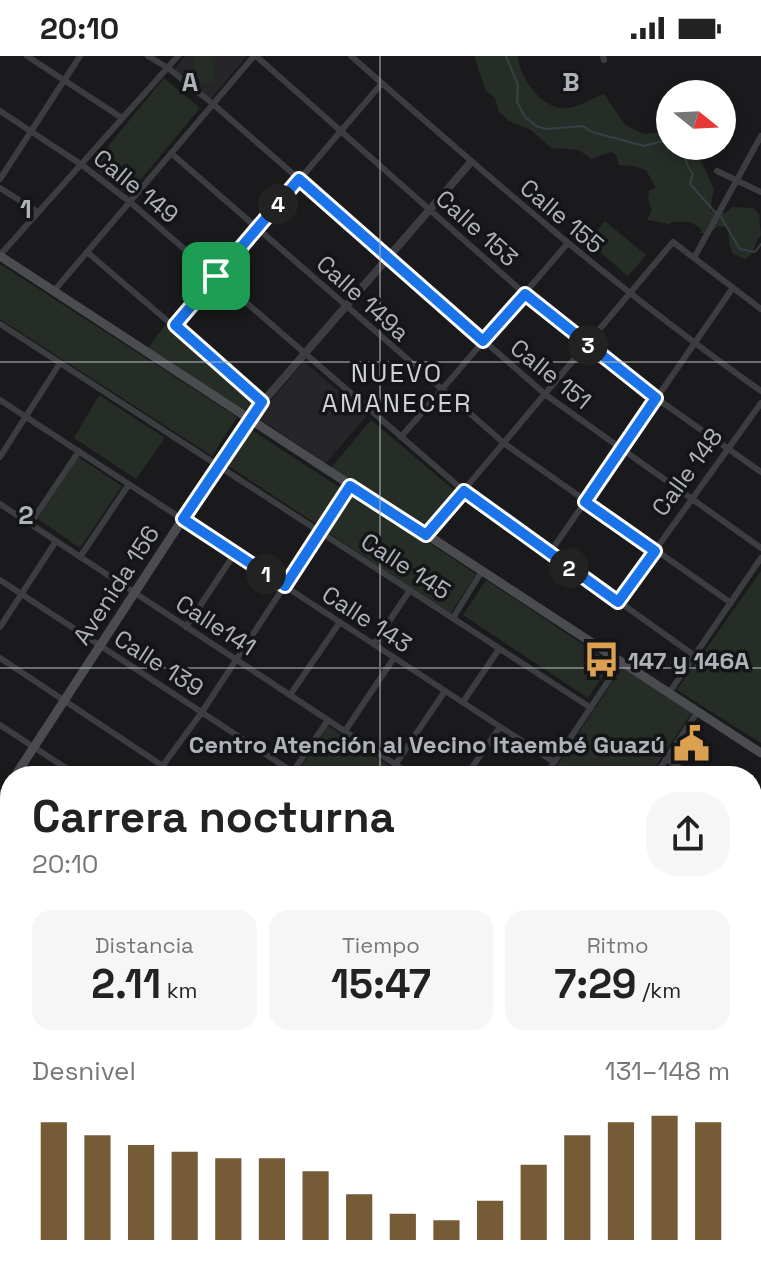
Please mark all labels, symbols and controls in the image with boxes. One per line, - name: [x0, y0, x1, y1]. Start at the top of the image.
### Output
- text: 20:10: [40, 9, 119, 48]
- text: A: [182, 65, 199, 99]
- text: B: [562, 65, 580, 99]
- north arrow: [656, 80, 736, 160]
- map controls: [656, 80, 736, 160]
- street label: Calle 149: [87, 142, 185, 230]
- street label: Calle 155: [514, 172, 610, 260]
- street label: Calle 153: [429, 183, 525, 273]
- pin: 4: [258, 184, 298, 224]
- text: 4: [271, 190, 285, 218]
- text: 1: [20, 192, 32, 226]
- pin: [182, 242, 250, 310]
- street label: Calle 149a: [310, 248, 416, 348]
- icon: arrive: [194, 254, 238, 298]
- pin: 3: [568, 325, 608, 365]
- text: 3: [581, 331, 595, 359]
- street label: Calle 151: [504, 332, 598, 416]
- district label: NUEVO AMANECER: [322, 356, 472, 420]
- street label: Calle 148: [645, 422, 729, 522]
- text: 2: [18, 498, 34, 532]
- street label: Avenida 156: [66, 519, 166, 651]
- street label: Calle 145: [355, 526, 457, 606]
- pin: 2: [549, 548, 589, 588]
- pin: 1: [246, 554, 286, 594]
- text: 2: [562, 554, 576, 582]
- text: 1: [261, 560, 271, 588]
- street label: Calle 143: [316, 579, 418, 659]
- street label: Calle141: [170, 588, 262, 662]
- street label: Calle 139: [108, 623, 210, 703]
- bus stop icon: 147 y 146A: [583, 641, 621, 679]
- place label: 147 y 146A: [628, 645, 750, 676]
- public building icon: Centro Atención al Vecino Itaembé Guazú: [672, 725, 710, 763]
- place label: Centro Atención al Vecino Itaembé Guazú: [189, 729, 665, 760]
- text: Carrera nocturna: [32, 789, 395, 845]
- button: share: [646, 792, 730, 876]
- text: 20:10: [32, 847, 98, 881]
- text: Distancia: [95, 931, 194, 959]
- text: Tiempo: [342, 931, 420, 959]
- text: Ritmo: [587, 931, 649, 959]
- text: 2.11: [91, 959, 161, 1010]
- text: 15:47: [331, 959, 431, 1010]
- text: 7:29: [554, 959, 637, 1010]
- text: km: [161, 976, 197, 1004]
- text: /km: [637, 976, 681, 1004]
- text: Desnivel: [32, 1054, 136, 1088]
- text: 131–148 m: [605, 1054, 730, 1088]

